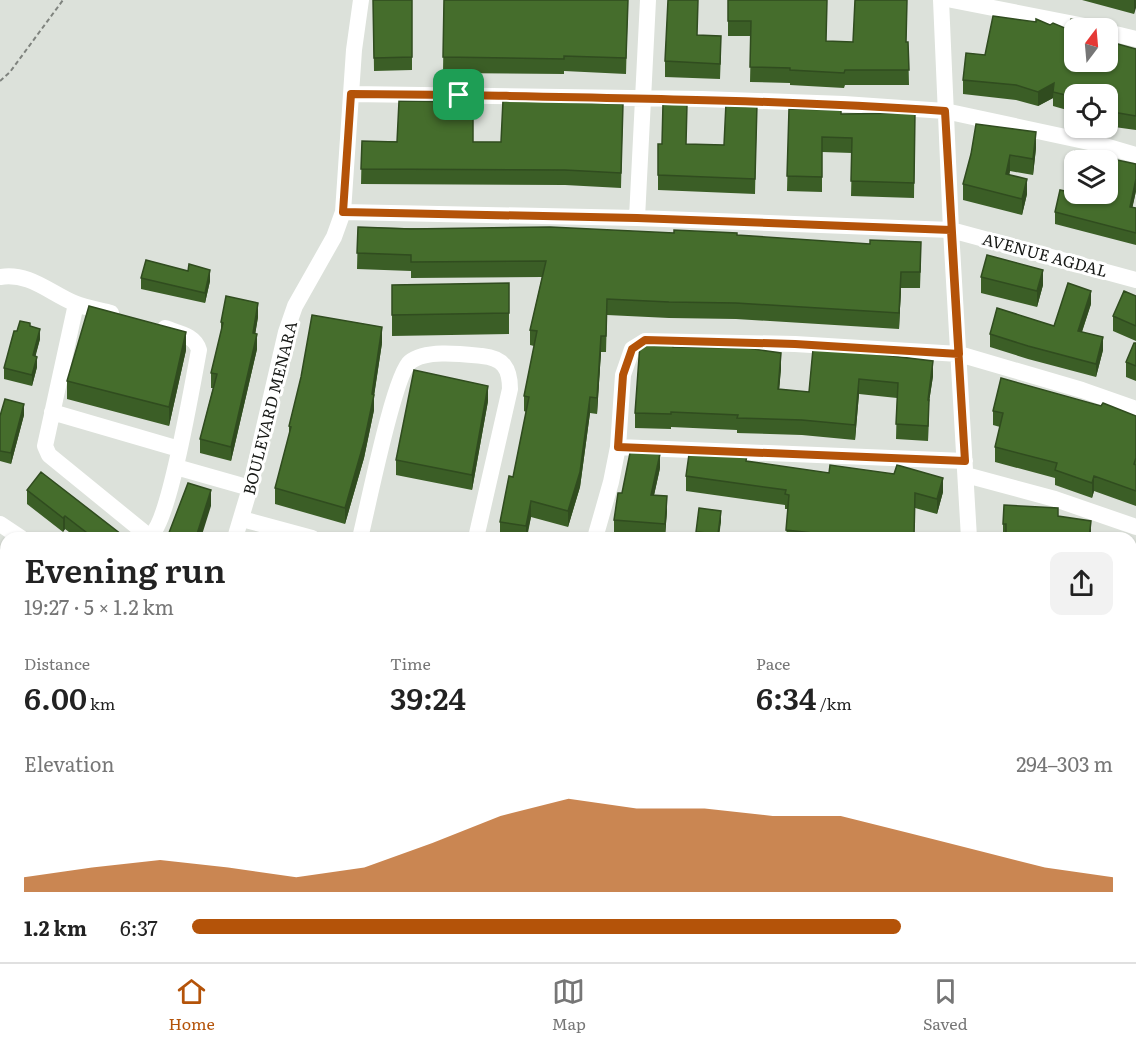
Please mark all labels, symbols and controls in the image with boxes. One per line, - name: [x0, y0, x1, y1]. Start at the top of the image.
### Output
- north arrow: [1064, 18, 1118, 72]
- map controls: [1064, 18, 1118, 204]
- pin: [433, 69, 484, 120]
- icon: arrive: [442, 78, 475, 111]
- button: locate: [1064, 84, 1118, 138]
- button: layers: [1064, 150, 1118, 204]
- street label: AVENUE AGDAL: [980, 226, 1110, 282]
- street label: BOULEVARD MENARA: [236, 318, 302, 497]
- text: Evening run: [24, 544, 226, 593]
- button: share: [1050, 552, 1113, 615]
- text: 19:27 · 5 × 1.2 km: [24, 591, 174, 621]
- text: Distance: [24, 651, 90, 675]
- text: Time: [390, 651, 431, 675]
- text: Pace: [756, 651, 790, 675]
- text: 6.00: [24, 675, 87, 719]
- text: 39:24: [390, 675, 466, 719]
- text: 6:34: [756, 675, 817, 719]
- text: km: [87, 691, 115, 715]
- text: /km: [817, 691, 852, 715]
- text: Elevation: [24, 748, 114, 778]
- text: 294–303 m: [1016, 748, 1113, 778]
- text: 1.2 km: [24, 912, 87, 942]
- text: 6:37: [120, 912, 158, 942]
- tab: Home: [169, 975, 215, 1035]
- tab: Map: [552, 975, 586, 1035]
- tab: Saved: [923, 975, 967, 1035]

